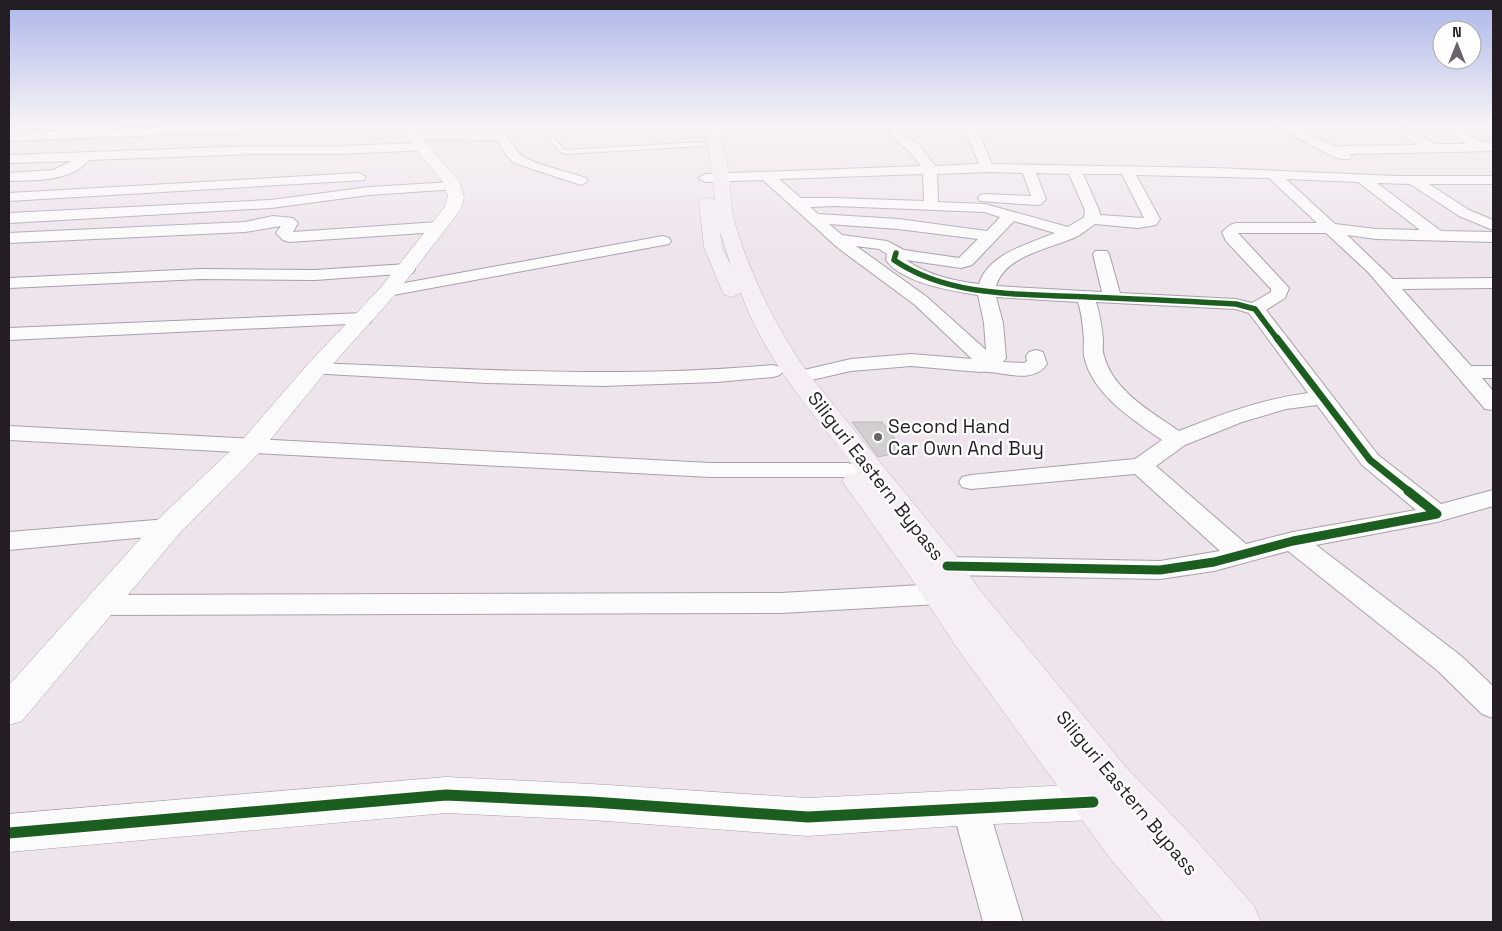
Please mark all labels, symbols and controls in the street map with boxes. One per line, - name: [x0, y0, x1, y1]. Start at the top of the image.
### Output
- north arrow: [1432, 20, 1482, 70]
- text: N: [1452, 23, 1462, 41]
- street label: Siliguri Eastern Bypass: [802, 386, 950, 566]
- place label: Second Hand Car Own And Buy: [888, 414, 1044, 461]
- marker: Second Hand Car Own And Buy: [872, 431, 884, 443]
- street label: Siliguri Eastern Bypass: [1051, 705, 1203, 881]

